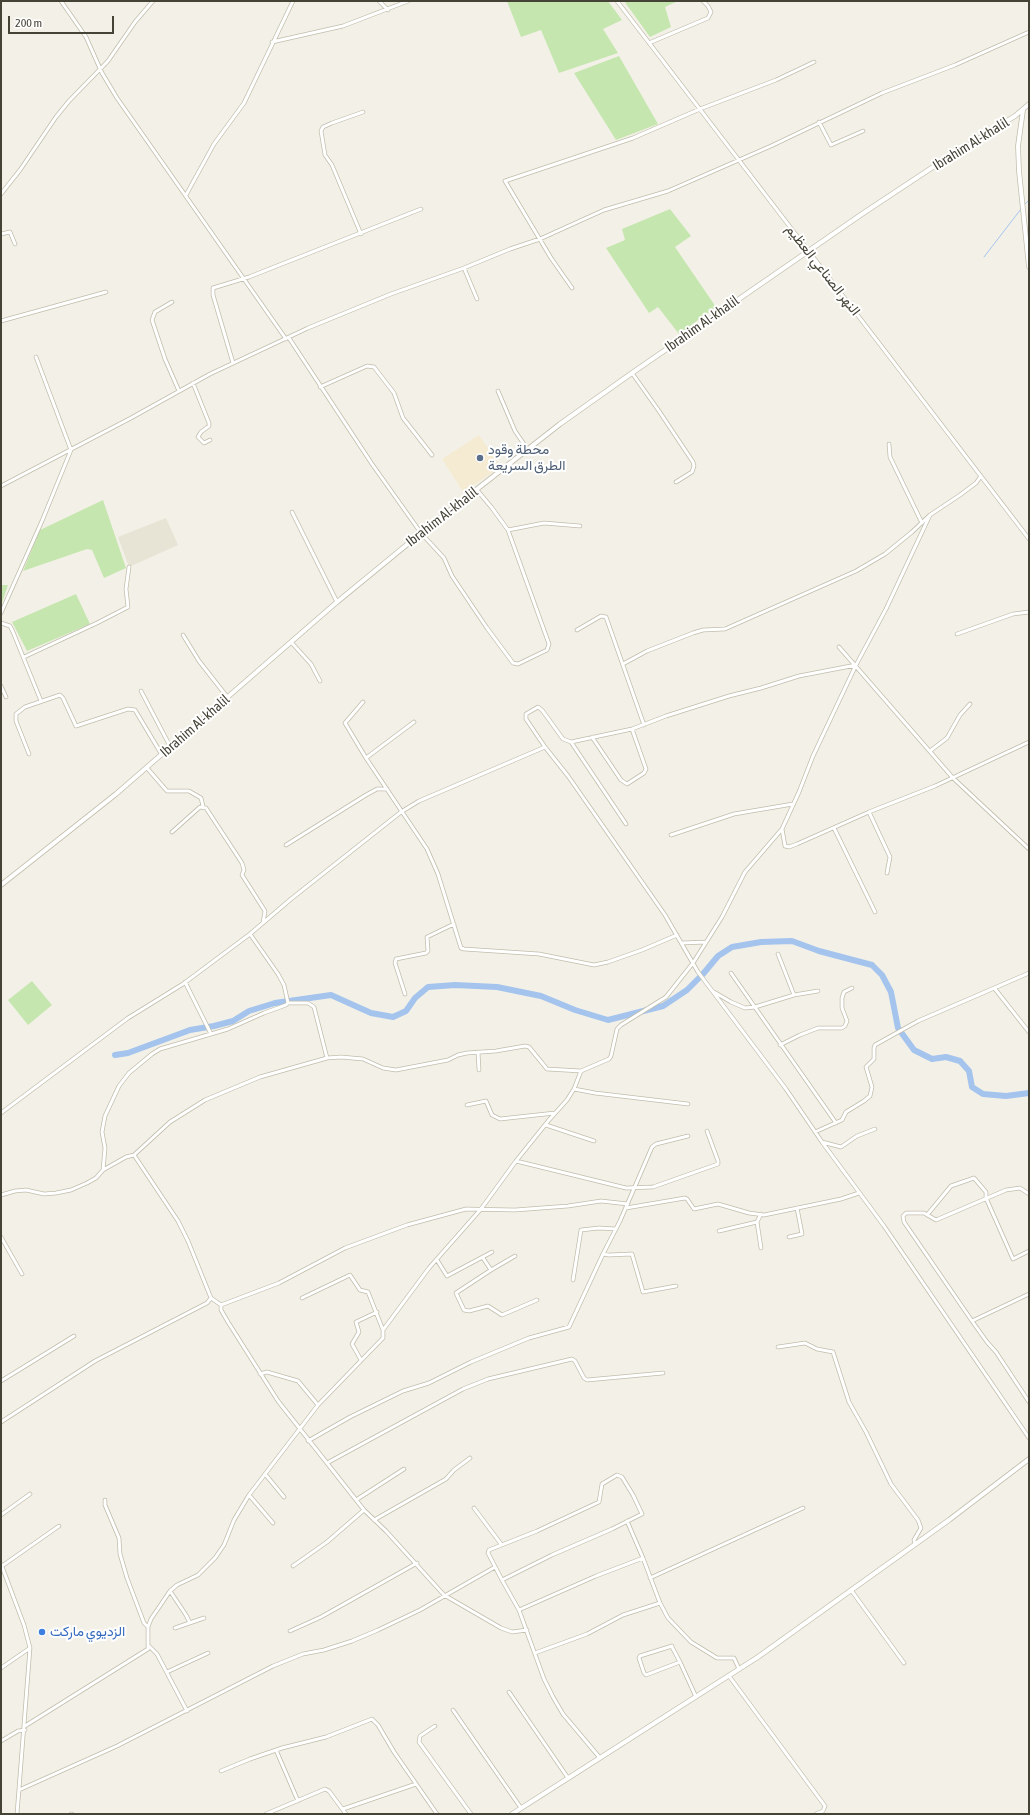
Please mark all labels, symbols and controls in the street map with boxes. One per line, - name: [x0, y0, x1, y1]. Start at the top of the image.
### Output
- scale bar: [10, 8, 116, 34]
- text: 200 m: [15, 16, 42, 30]
- street label: Ibrahim Al-khalil: [930, 114, 1012, 174]
- street label: النهر الصناعي العظيم: [782, 221, 864, 319]
- street label: Ibrahim Al-khalil: [662, 292, 742, 356]
- place label: محطة وقود الطرق السريعة: [488, 442, 565, 474]
- marker: محطة وقود الطرق السريعة: [475, 453, 485, 463]
- street label: Ibrahim Al-khalil: [403, 484, 481, 550]
- street label: Ibrahim Al-khalil: [157, 691, 233, 761]
- place label: الزديوي ماركت: [50, 1624, 125, 1640]
- marker: الزديوي ماركت: [37, 1627, 47, 1637]

